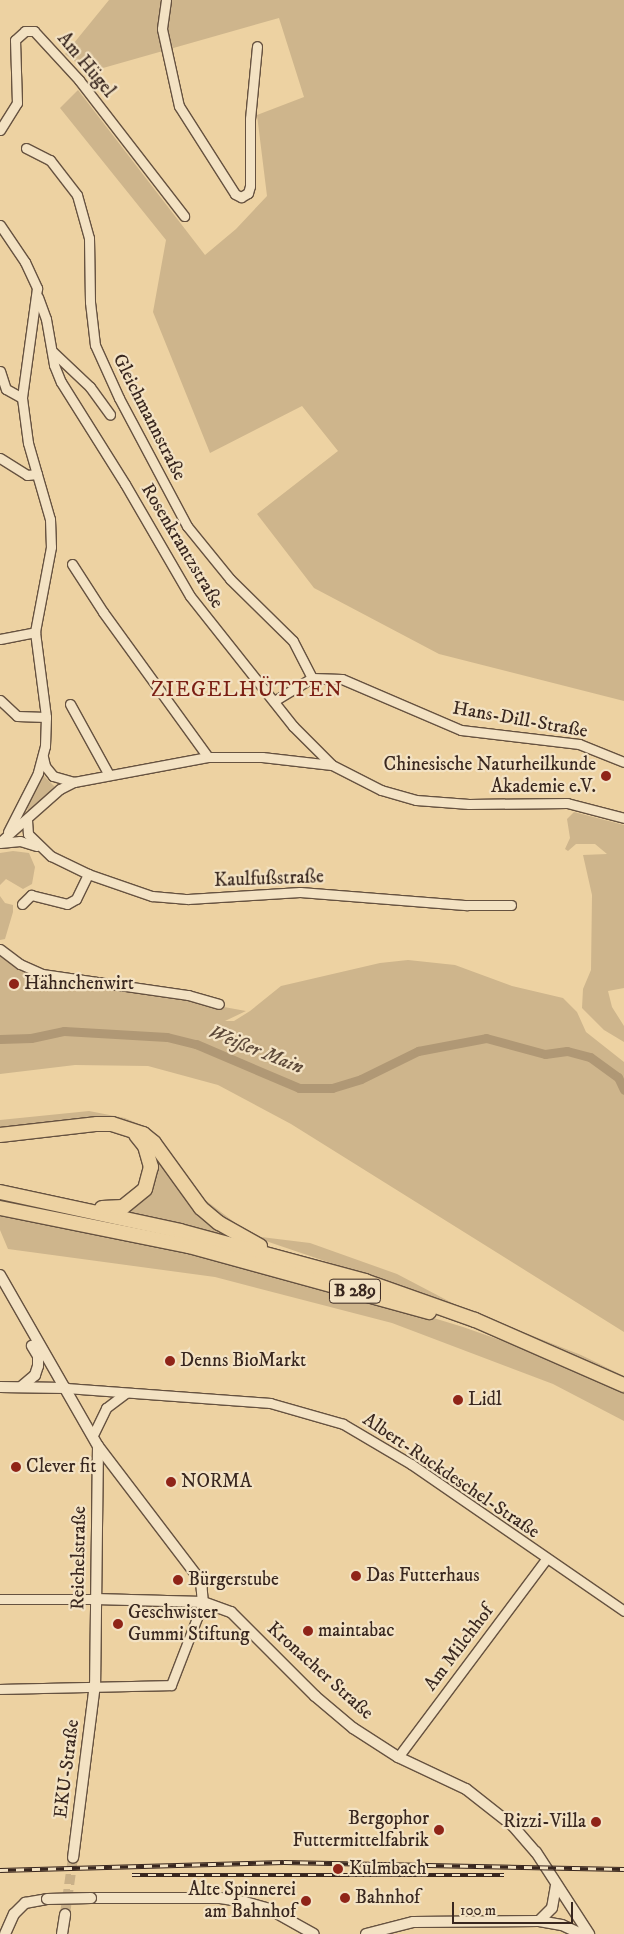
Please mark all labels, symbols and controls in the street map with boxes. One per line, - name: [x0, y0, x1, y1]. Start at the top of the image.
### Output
- street label: Am Hügel: [52, 28, 120, 102]
- street label: Gleichmannstraße: [107, 350, 191, 484]
- street label: Rosenkrantzstraße: [136, 479, 228, 613]
- district label: ZIEGELHÜTTEN: [150, 677, 344, 703]
- street label: Hans-Dill-Straße: [451, 697, 589, 743]
- place label: Chinesische Naturheilkunde Akademie e.V.: [384, 754, 596, 798]
- marker: Chinesische Naturheilkunde Akademie e.V.: [600, 770, 612, 782]
- street label: Kaulfußstraße: [214, 866, 324, 892]
- place label: Hähnchenwirt: [24, 973, 134, 995]
- marker: Hähnchenwirt: [8, 978, 20, 990]
- water label: Weißer Main: [205, 1020, 307, 1080]
- road number: B 289: [329, 1276, 381, 1306]
- place label: Denns BioMarkt: [180, 1350, 306, 1372]
- marker: Denns BioMarkt: [164, 1355, 176, 1367]
- place label: Lidl: [468, 1389, 502, 1411]
- marker: Lidl: [452, 1394, 464, 1406]
- street label: Albert-Ruckdeschel-Straße: [358, 1408, 544, 1544]
- place label: Clever fit: [26, 1456, 96, 1478]
- marker: Clever fit: [10, 1461, 22, 1473]
- place label: NORMA: [181, 1471, 252, 1493]
- marker: NORMA: [165, 1476, 177, 1488]
- street label: Reichelstraße: [67, 1506, 91, 1610]
- place label: Das Futterhaus: [366, 1565, 480, 1587]
- place label: Bürgerstube: [188, 1569, 279, 1591]
- marker: Das Futterhaus: [350, 1570, 362, 1582]
- marker: Bürgerstube: [172, 1574, 184, 1586]
- street label: Am Milchhof: [419, 1601, 499, 1695]
- place label: Geschwister Gummi Stiftung: [128, 1602, 249, 1646]
- street label: Kronacher Straße: [262, 1617, 378, 1725]
- marker: Geschwister Gummi Stiftung: [112, 1618, 124, 1630]
- place label: maintabac: [318, 1620, 394, 1642]
- marker: maintabac: [302, 1625, 314, 1637]
- street label: EKU-Straße: [50, 1718, 84, 1820]
- place label: Bergophor Futtermittelfabrik: [292, 1808, 429, 1852]
- place label: Rizzi-Villa: [503, 1811, 586, 1833]
- marker: Rizzi-Villa: [590, 1816, 602, 1828]
- marker: Bergophor Futtermittelfabrik: [433, 1824, 445, 1836]
- place label: Kulmbach: [349, 1858, 426, 1880]
- marker: Kulmbach: [331, 1862, 345, 1876]
- place label: Alte Spinnerei am Bahnhof: [188, 1879, 296, 1923]
- place label: Bahnhof: [355, 1887, 420, 1909]
- marker: Bahnhof: [339, 1892, 351, 1904]
- scale bar: [454, 1892, 575, 1924]
- marker: Alte Spinnerei am Bahnhof: [300, 1895, 312, 1907]
- text: 100 m: [460, 1901, 496, 1920]

